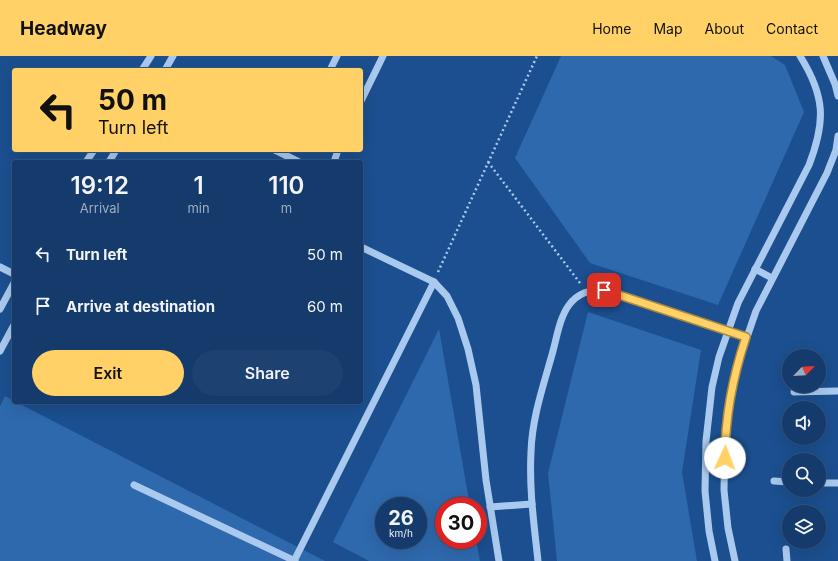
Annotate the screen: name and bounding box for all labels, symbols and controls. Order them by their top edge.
text: Headway [20,17,107,40]
text: Home [592,20,631,37]
text: Map [653,20,683,37]
text: About [705,20,744,37]
text: Contact [766,20,818,37]
text: 50 m [98,83,167,117]
icon: left [32,84,84,136]
text: Turn left [98,117,168,138]
text: 19:12 [71,171,129,200]
text: 1 [193,171,204,200]
text: 110 [268,171,304,200]
text: Arrival [80,200,120,216]
text: min [187,200,210,216]
text: m [281,200,292,216]
icon: left [32,243,54,265]
text: Turn left [66,245,127,264]
text: 50 m [307,245,343,264]
pin [587,273,621,307]
icon: arrive [593,279,615,301]
icon: arrive [32,295,54,317]
text: Arrive at destination [66,297,215,316]
text: 60 m [307,297,343,316]
north arrow [782,349,826,393]
map controls [782,349,826,549]
button: Exit [32,350,184,396]
button: Share [192,350,343,396]
button: sound [782,401,826,445]
position arrow [704,437,746,479]
button: search [782,453,826,497]
speed limit sign: 30 [435,497,487,549]
button: layers [782,505,826,549]
text: 26 [388,506,414,530]
text: km/h [389,527,413,539]

